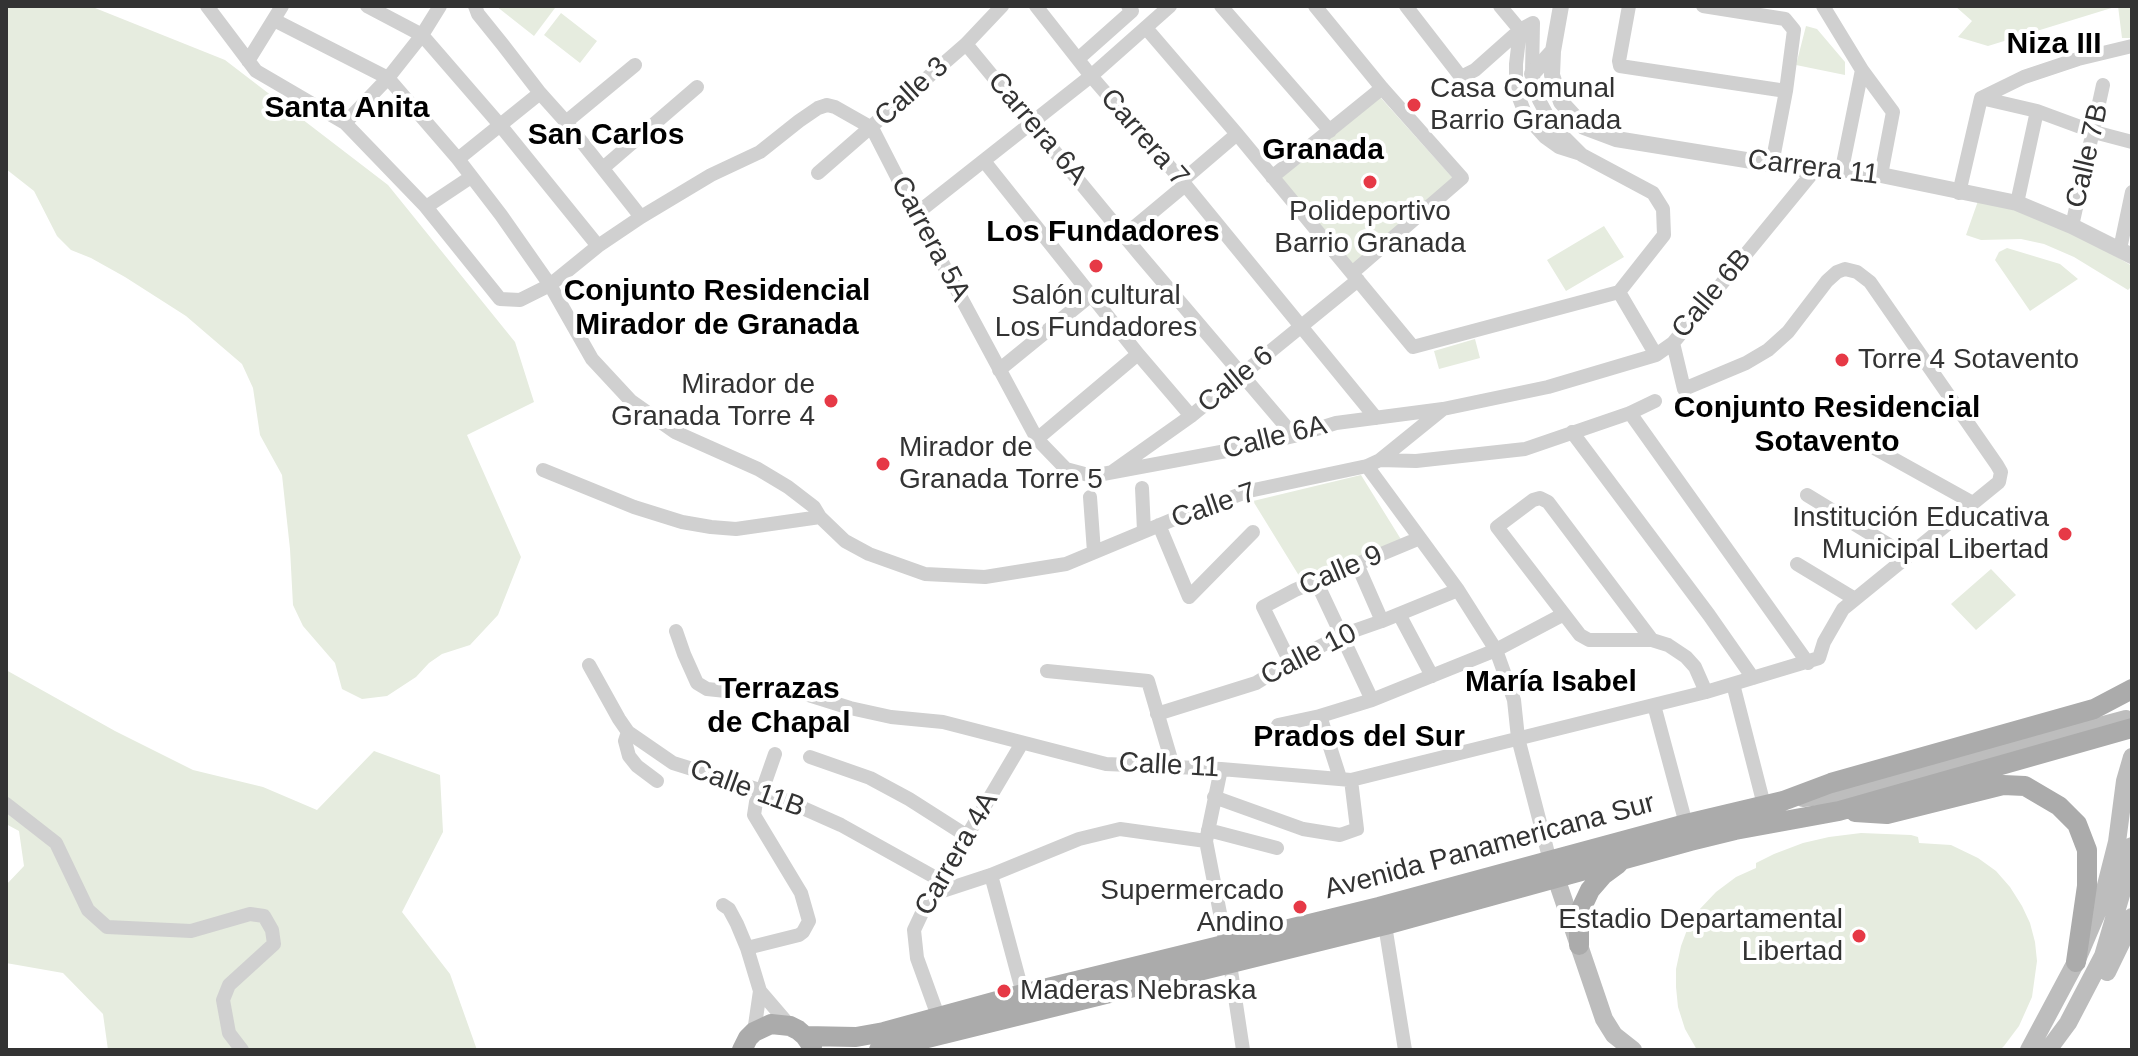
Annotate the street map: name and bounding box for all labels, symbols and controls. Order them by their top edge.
district label: Niza III [2006,27,2102,63]
street label: Calle 3 [868,50,956,134]
street label: Carrera 6A [980,66,1094,192]
place label: Casa Comunal Barrio Granada [1430,72,1621,138]
street label: Carrera 7 [1093,82,1195,194]
district label: Santa Anita [264,91,430,127]
marker: Casa Comunal Barrio Granada [1405,96,1423,114]
street label: Calle 7B [2060,101,2116,211]
district label: San Carlos [528,118,684,154]
district label: Granada [1262,133,1384,169]
street label: Carrera 11 [1746,143,1880,193]
street label: Carrera 5A [883,171,977,307]
marker: Polideportivo Barrio Granada [1361,173,1379,191]
place label: Polideportivo Barrio Granada [1274,195,1466,261]
district label: Los Fundadores [986,215,1220,251]
street label: Calle 6B [1665,243,1759,345]
marker: Salón cultural Los Fundadores [1087,257,1105,275]
district label: Conjunto Residencial Mirador de Granada [564,274,870,344]
place label: Salón cultural Los Fundadores [995,279,1197,345]
street label: Calle 6 [1192,340,1280,420]
place label: Torre 4 Sotavento [1858,343,2079,377]
marker: Torre 4 Sotavento [1833,351,1851,369]
place label: Mirador de Granada Torre 4 [611,368,815,434]
district label: Conjunto Residencial Sotavento [1674,391,1980,462]
marker: Mirador de Granada Torre 4 [822,392,840,410]
street label: Calle 6A [1220,409,1330,467]
place label: Mirador de Granada Torre 5 [899,431,1103,497]
marker: Mirador de Granada Torre 5 [874,455,892,473]
street label: Calle 7 [1167,476,1261,536]
place label: Institución Educativa Municipal Libertad [1792,501,2049,567]
marker: Institución Educativa Municipal Libertad [2056,525,2074,543]
street label: Calle 9 [1294,539,1388,603]
street label: Calle 10 [1256,617,1362,693]
district label: María Isabel [1465,665,1637,701]
district label: Terrazas de Chapal [707,672,851,742]
district label: Prados del Sur [1253,720,1465,756]
street label: Calle 11 [1118,747,1220,785]
street label: Calle 11B [685,753,809,825]
street label: Carrera 4A [908,786,1006,922]
street label: Avenida Panamericana Sur [1321,787,1659,907]
place label: Supermercado Andino [1100,874,1284,940]
marker: Supermercado Andino [1291,898,1309,916]
place label: Estadio Departamental Libertad [1558,903,1843,969]
marker: Estadio Departamental Libertad [1850,927,1868,945]
place label: Maderas Nebraska [1020,974,1257,1008]
marker: Maderas Nebraska [995,982,1013,1000]

